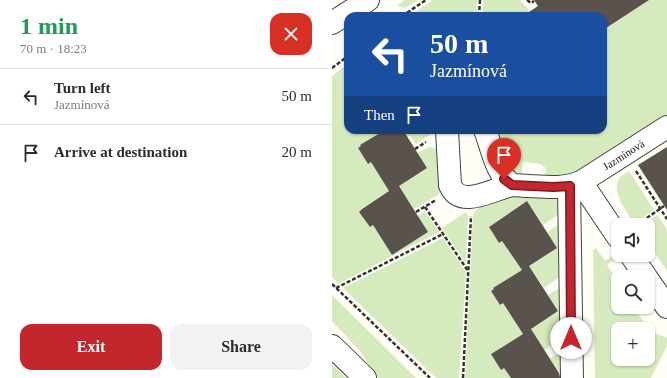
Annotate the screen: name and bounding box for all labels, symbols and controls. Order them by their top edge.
text: 1 min [20,13,78,39]
button: close [270,13,312,55]
icon: left [364,28,416,80]
text: 50 m [430,28,488,59]
text: 70 m · 18:23 [20,41,87,56]
text: Jazmínová [430,61,507,81]
text: Turn left [54,80,111,96]
icon: left [20,86,42,108]
text: 50 m [282,88,312,104]
text: Jazmínová [54,97,110,112]
icon: arrive [403,104,425,126]
text: Then [364,107,395,123]
street label: Jazmínová [600,137,647,173]
pin [487,138,521,179]
icon: arrive [20,142,42,164]
text: Arrive at destination [54,144,187,160]
text: 20 m [282,144,312,160]
icon: arrive [493,144,515,166]
map controls [611,218,655,366]
button: sound [611,218,655,262]
button: search [611,270,655,314]
position arrow [550,317,592,359]
button: + [611,322,655,366]
button: Exit [20,324,162,370]
button: Share [170,324,312,370]

